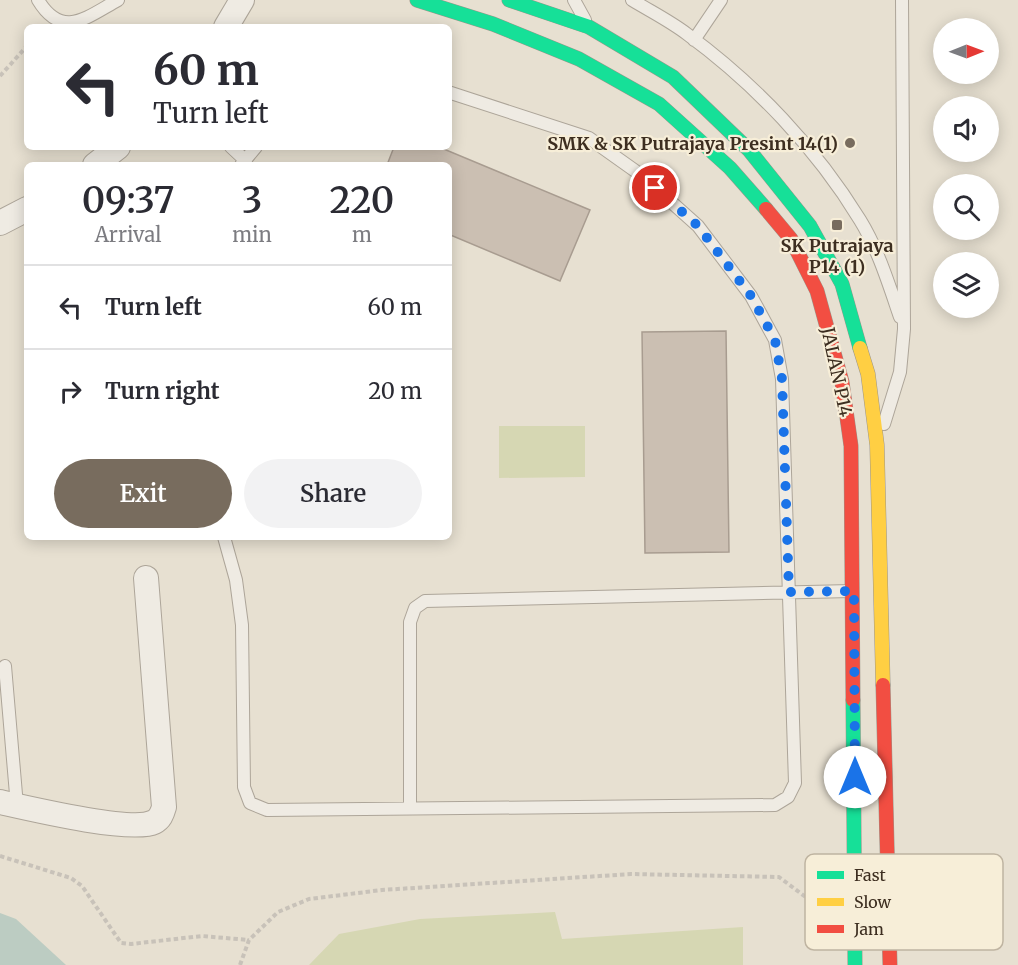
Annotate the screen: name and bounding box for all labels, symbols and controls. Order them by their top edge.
north arrow [933,18,999,84]
map controls [933,18,999,318]
text: 60 m [153,44,259,96]
icon: left [54,48,132,126]
text: Turn left [153,96,268,130]
button: sound [933,96,999,162]
place label: SMK & SK Putrajaya Presint 14(1) [547,132,838,155]
marker: SMK & SK Putrajaya Presint 14(1) [843,136,857,150]
pin [629,162,680,213]
icon: arrive [638,171,671,204]
button: search [933,174,999,240]
text: 09:37 [82,178,174,223]
text: 3 [242,178,262,223]
text: 220 [329,178,394,223]
marker: SK Putrajaya P14 (1) [830,218,844,232]
text: Arrival [95,222,161,247]
text: min [232,222,272,247]
text: m [352,222,372,247]
place label: SK Putrajaya P14 (1) [780,234,894,278]
button: layers [933,252,999,318]
icon: left [54,291,87,324]
text: Turn left [105,293,202,321]
text: 60 m [368,293,422,321]
street label: JALAN P14 [816,324,858,419]
icon: right [54,375,87,408]
text: Turn right [105,377,219,405]
text: 20 m [368,377,422,405]
button: Exit [54,459,232,528]
button: Share [244,459,422,528]
position arrow [823,745,887,809]
legend [805,854,1003,950]
text: Fast [854,865,887,885]
text: Slow [854,892,892,912]
text: Jam [853,919,884,939]

